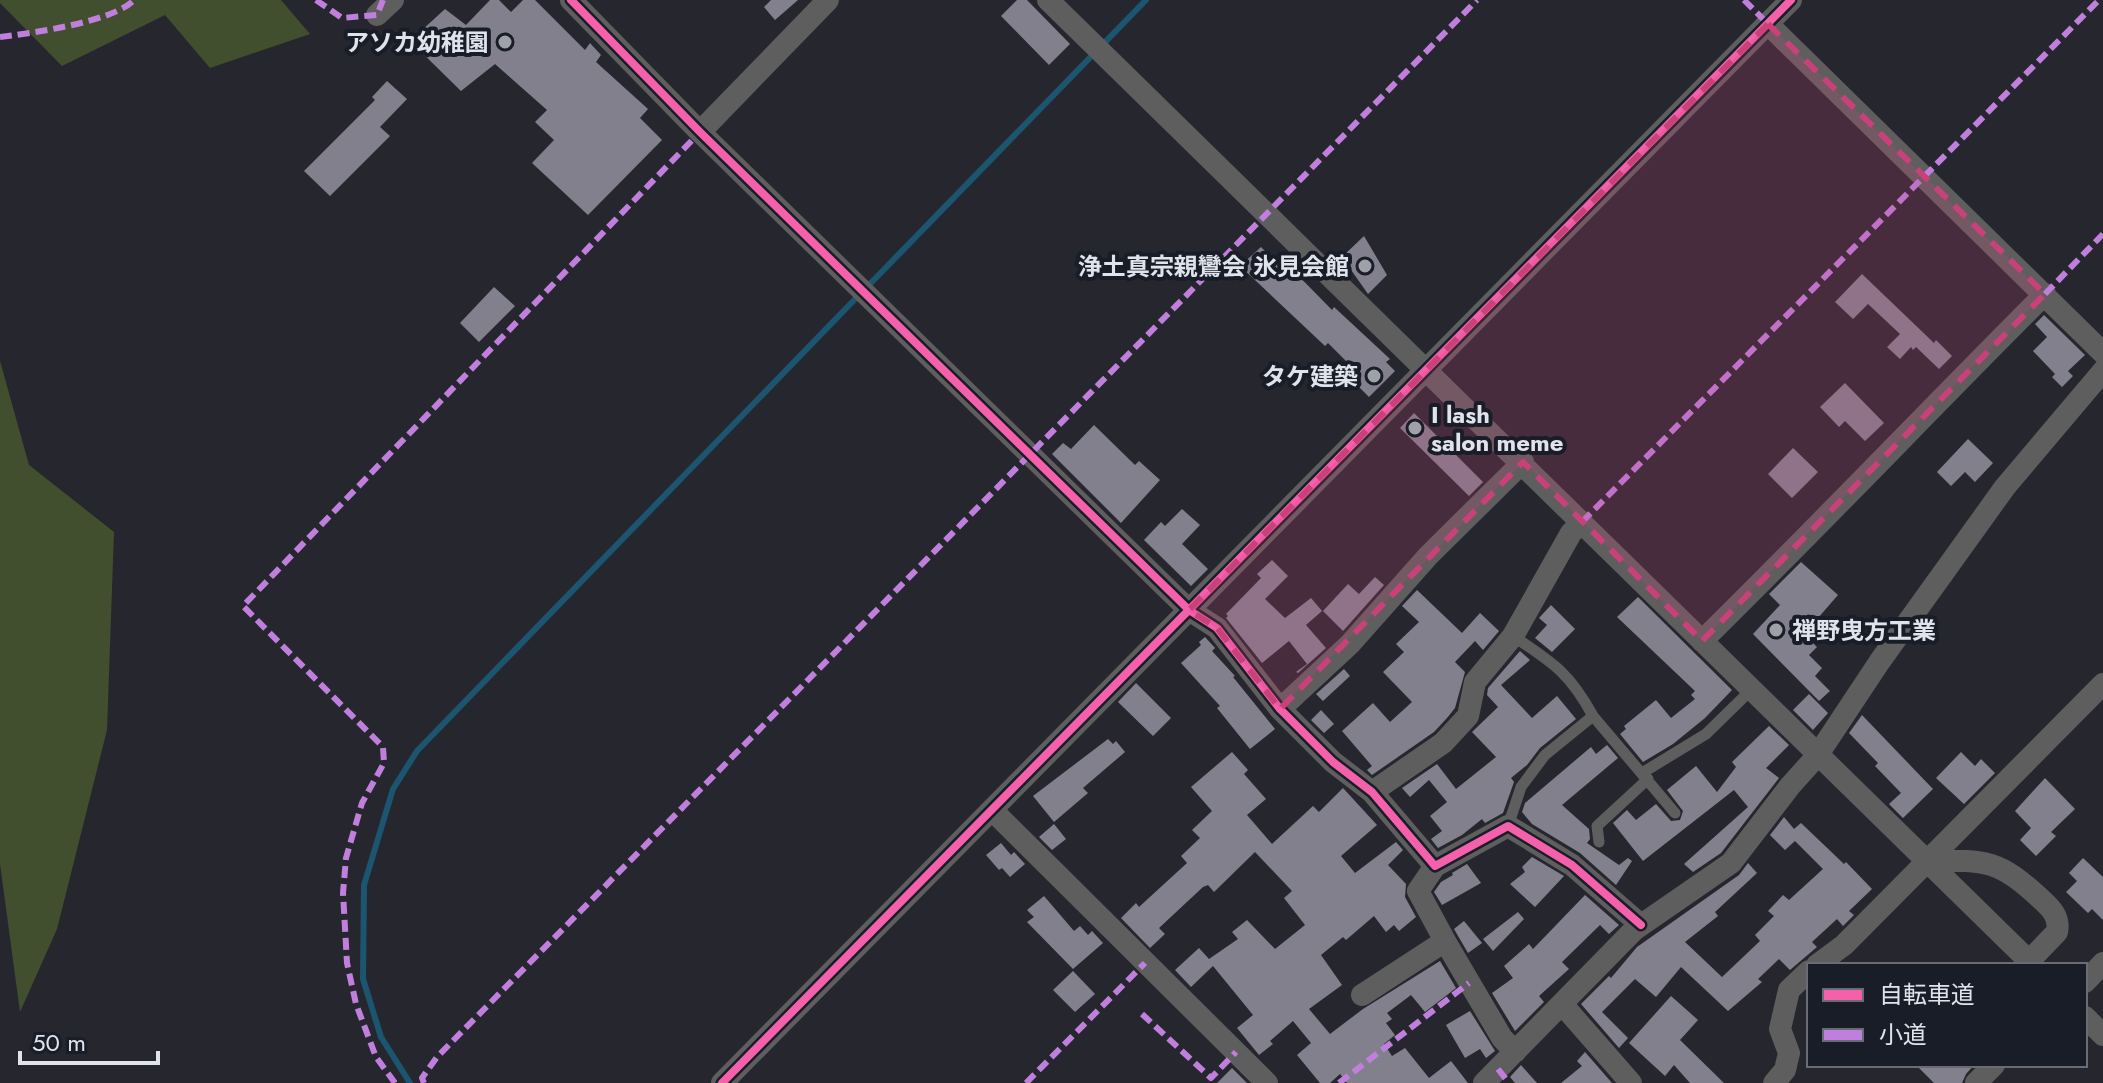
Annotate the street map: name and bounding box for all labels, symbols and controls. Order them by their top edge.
place label: アソカ幼稚園 [345,25,489,60]
marker: アソカ幼稚園 [496,33,514,51]
place label: 浄土真宗親鸞会 氷見会館 [1078,249,1349,284]
marker: 浄土真宗親鸞会 氷見会館 [1356,257,1374,275]
place label: タケ建築 [1262,359,1358,394]
marker: タケ建築 [1365,367,1383,385]
place label: I lash salon meme [1431,397,1563,460]
marker: I lash salon meme [1406,419,1424,437]
place label: 禅野曳方工業 [1792,613,1936,648]
marker: 禅野曳方工業 [1767,621,1785,639]
legend [1807,963,2087,1067]
text: 自転車道 [1879,977,1975,1012]
scale bar [20,1015,158,1065]
text: 小道 [1879,1017,1927,1052]
text: 50 m [32,1025,86,1060]

